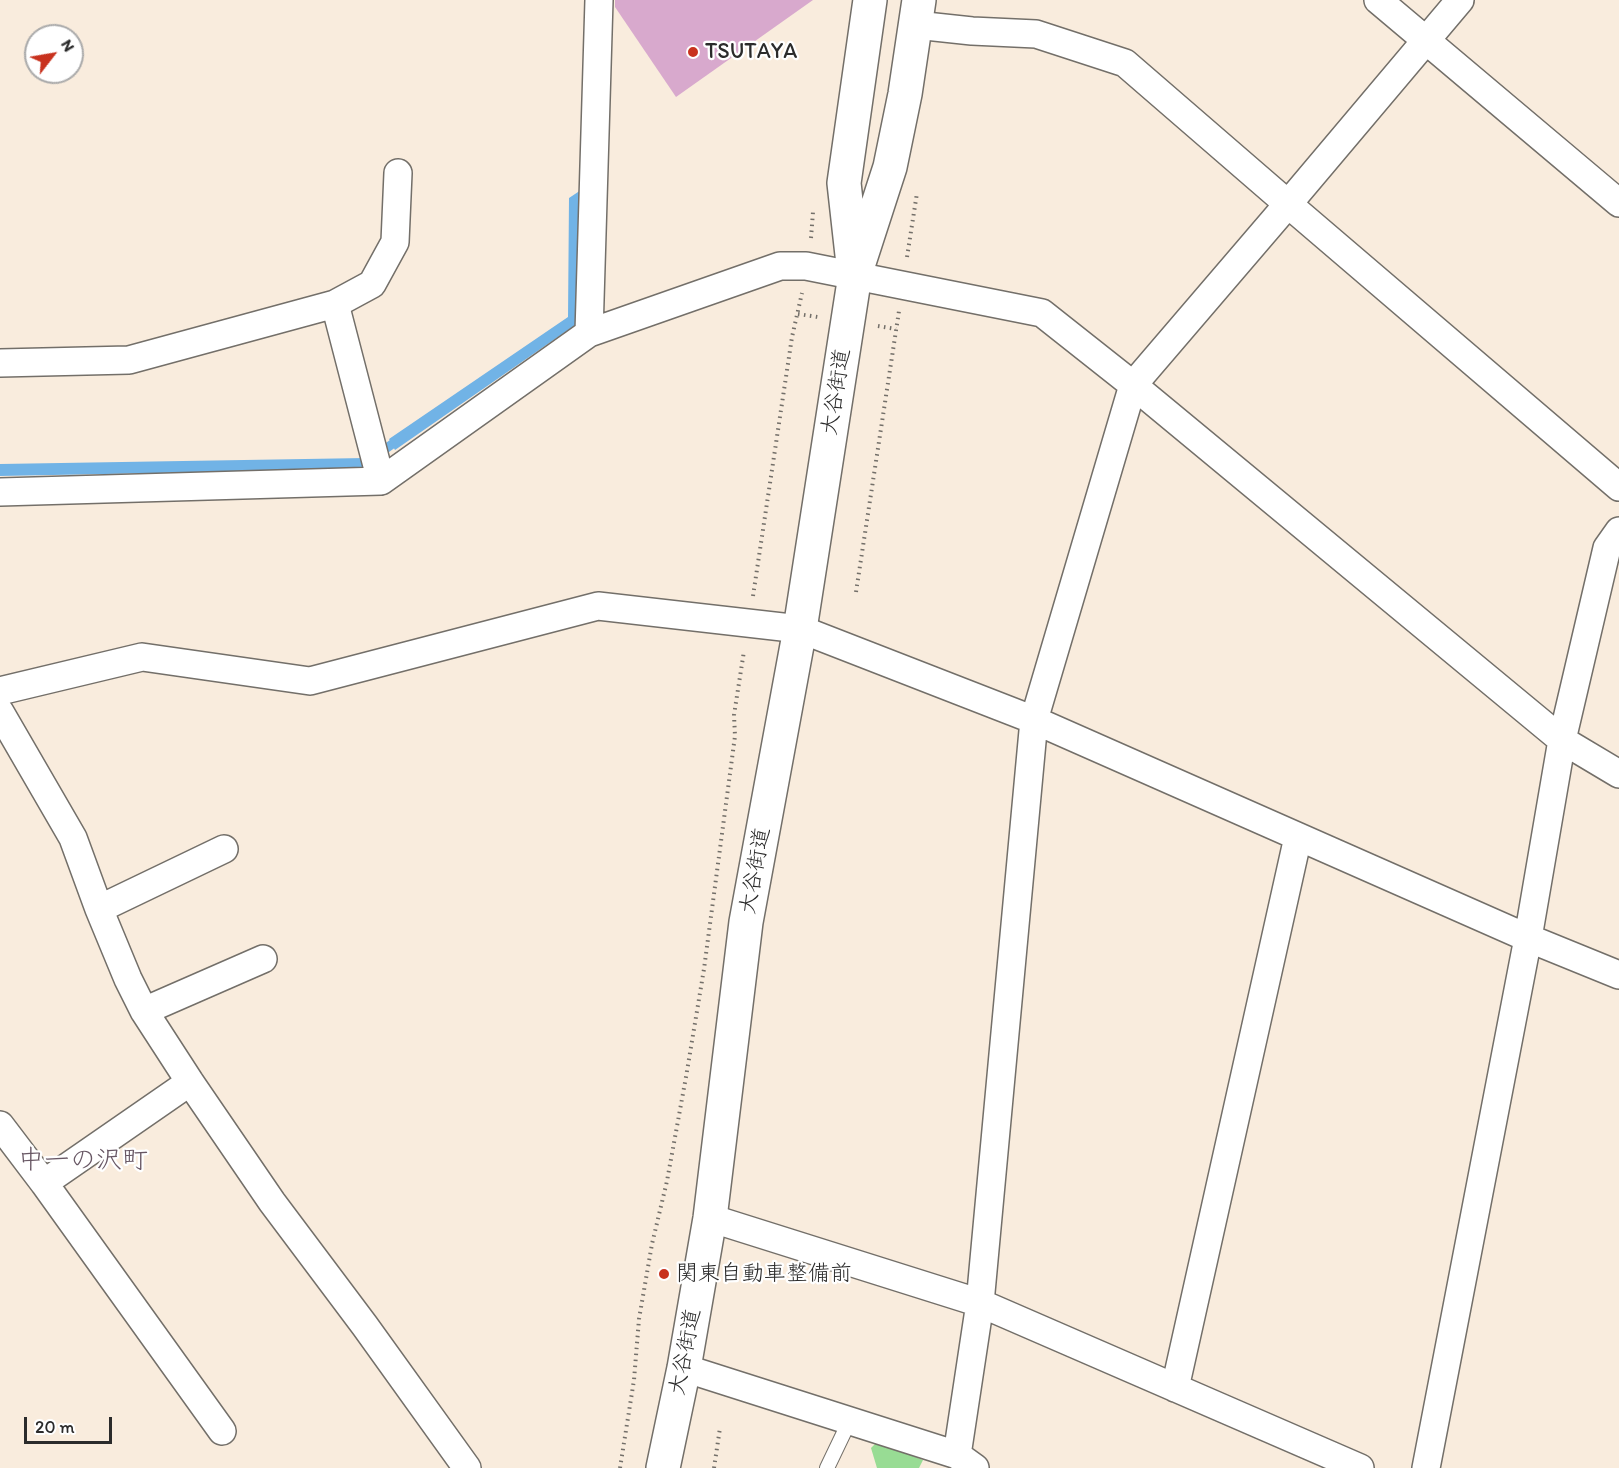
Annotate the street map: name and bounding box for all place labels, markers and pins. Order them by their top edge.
place label: TSUTAYA [705,39,797,65]
marker: TSUTAYA [686,45,700,59]
place label: 関東自動車整備前 [676,1261,852,1287]
marker: 関東自動車整備前 [657,1267,671,1281]

